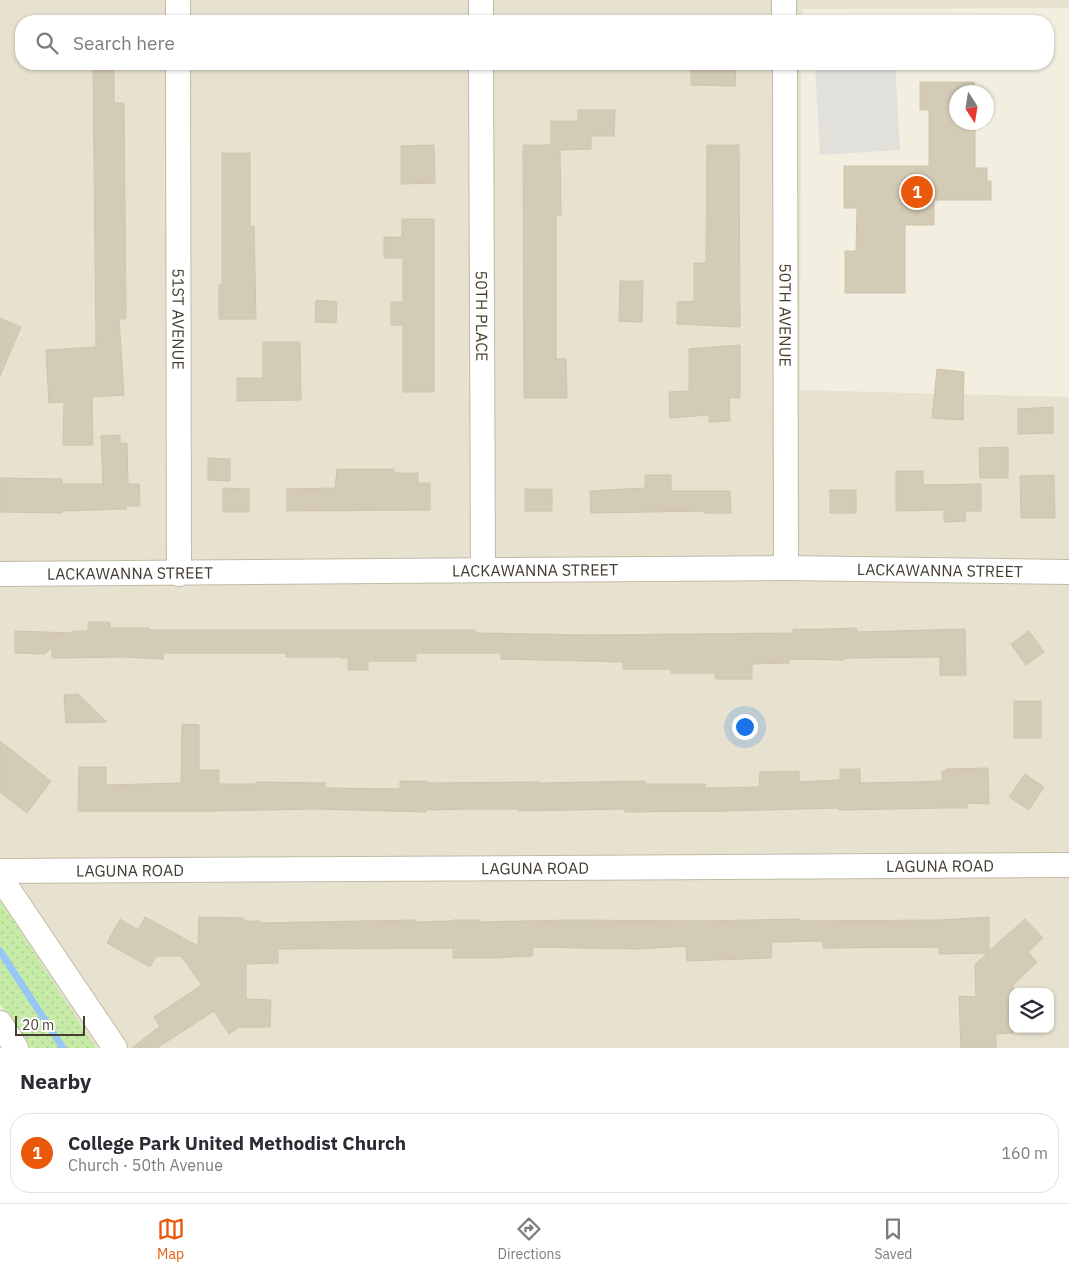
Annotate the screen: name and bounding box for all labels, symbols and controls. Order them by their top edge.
search box [15,15,1054,70]
icon: search [33,29,61,57]
text: Search here [73,31,175,55]
north arrow [949,85,994,130]
pin: 1 [901,173,933,211]
street label: 50TH AVENUE [775,263,796,367]
street label: 51ST AVENUE [168,268,189,370]
street label: 50TH PLACE [472,271,492,361]
street label: LACKAWANNA STREET [452,559,618,581]
street label: LACKAWANNA STREET [857,559,1023,581]
street label: LACKAWANNA STREET [47,562,213,584]
your location [732,714,758,740]
street label: LAGUNA ROAD [886,855,994,876]
street label: LAGUNA ROAD [481,858,589,878]
street label: LAGUNA ROAD [76,860,184,881]
map controls [1009,988,1054,1033]
button: layers [1009,988,1054,1033]
scale bar [15,1013,85,1036]
text: 20 m [22,1016,54,1034]
text: Nearby [20,1067,91,1095]
text: College Park United Methodist Church [68,1131,406,1155]
text: 1 [32,1143,42,1163]
text: 160 m [1001,1143,1048,1163]
text: Church · 50th Avenue [68,1155,223,1175]
tab: Map [157,1215,185,1263]
tab: Directions [498,1215,561,1263]
tab: Saved [874,1215,912,1263]

